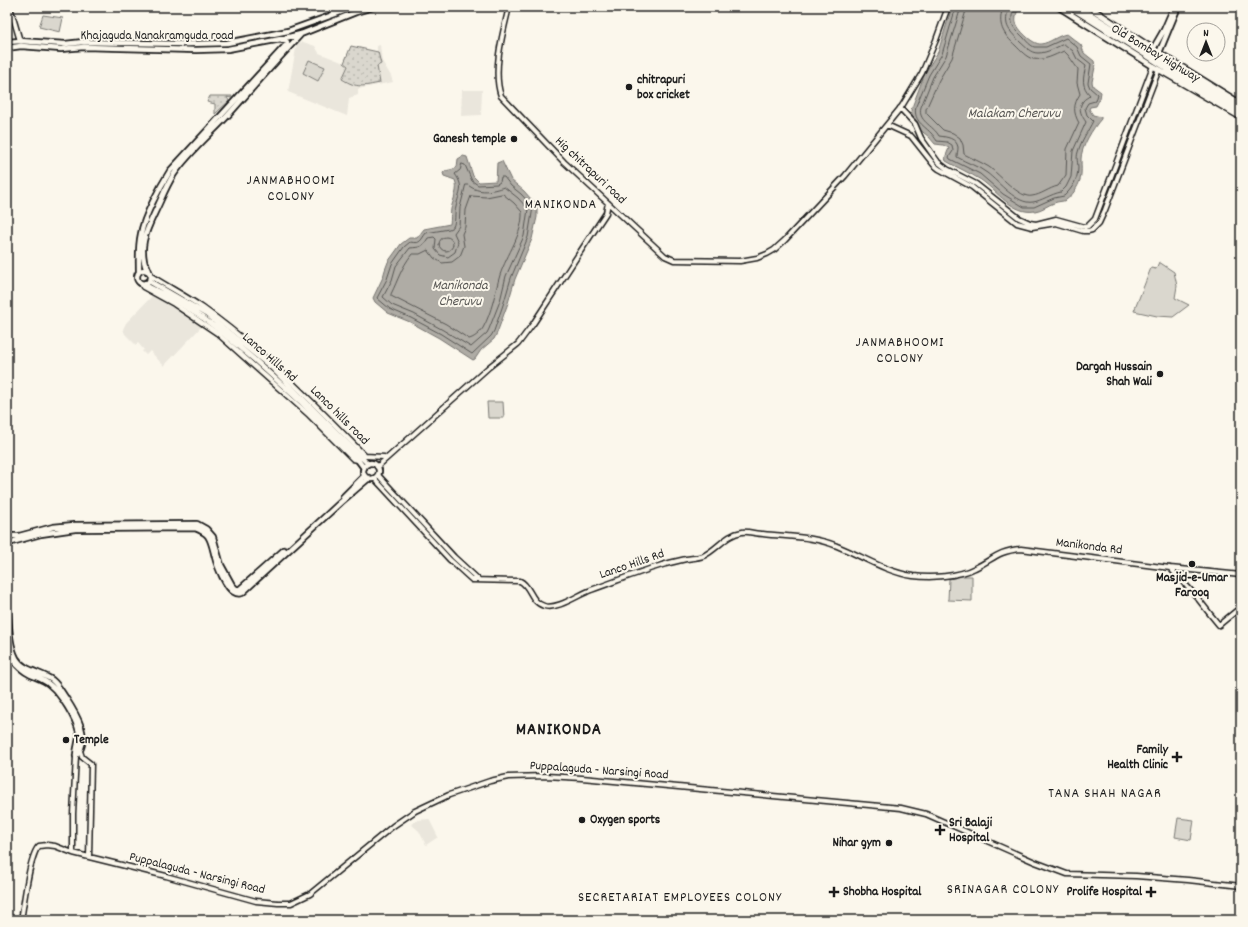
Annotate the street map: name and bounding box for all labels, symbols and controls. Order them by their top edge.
street label: Old Bombay Highway [1107,20,1204,89]
north arrow [1186,22,1226,62]
text: N [1203,26,1209,42]
street label: Khajaguda Nanakramguda road [80,27,234,46]
place label: chitrapuri box cricket [637,71,690,105]
marker: chitrapuri box cricket [624,82,634,92]
water label: Malakam Cheruvu [968,104,1061,124]
place label: Ganesh temple [433,130,506,149]
street label: Hig chitrapuri road [550,133,630,209]
marker: Ganesh temple [509,134,519,144]
district label: JANMABHOOMI COLONY [247,171,335,207]
district label: MANIKONDA [525,195,597,215]
water label: Manikonda Cheruvu [432,276,489,312]
street label: Lanco Hills Rd [237,329,301,387]
district label: JANMABHOOMI COLONY [856,333,944,369]
place label: Dargah Hussain Shah Wali [1076,358,1153,392]
marker: Dargah Hussain Shah Wali [1155,369,1165,379]
street label: Lanco hills road [305,382,373,450]
street label: Manikonda Rd [1055,533,1123,561]
street label: Lanco Hills Rd [597,545,667,585]
marker: Masjid-e-Umar Farooq [1187,559,1197,569]
place label: Masjid-e-Umar Farooq [1156,569,1229,603]
district label: MANIKONDA [516,719,602,743]
place label: Temple [74,731,109,750]
marker: Temple [61,735,71,745]
place label: Family Health Clinic [1107,741,1169,775]
marker: Family Health Clinic [1171,751,1183,763]
street label: Puppalaguda - Narsingi Road [529,757,669,785]
district label: TANA SHAH NAGAR [1048,784,1162,804]
place label: Oxygen sports [590,811,661,830]
place label: Sri Balaji Hospital [949,814,993,848]
marker: Oxygen sports [577,815,587,825]
marker: Sri Balaji Hospital [934,824,946,836]
place label: Nihar gym [832,834,881,853]
marker: Nihar gym [884,838,894,848]
street label: Puppalaguda - Narsingi Road [127,848,267,900]
district label: SRINAGAR COLONY [947,880,1059,900]
place label: Shobha Hospital [843,883,922,902]
place label: Prolife Hospital [1066,883,1143,902]
marker: Shobha Hospital [828,886,840,898]
marker: Prolife Hospital [1145,886,1157,898]
district label: SECRETARIAT EMPLOYEES COLONY [578,888,782,908]

